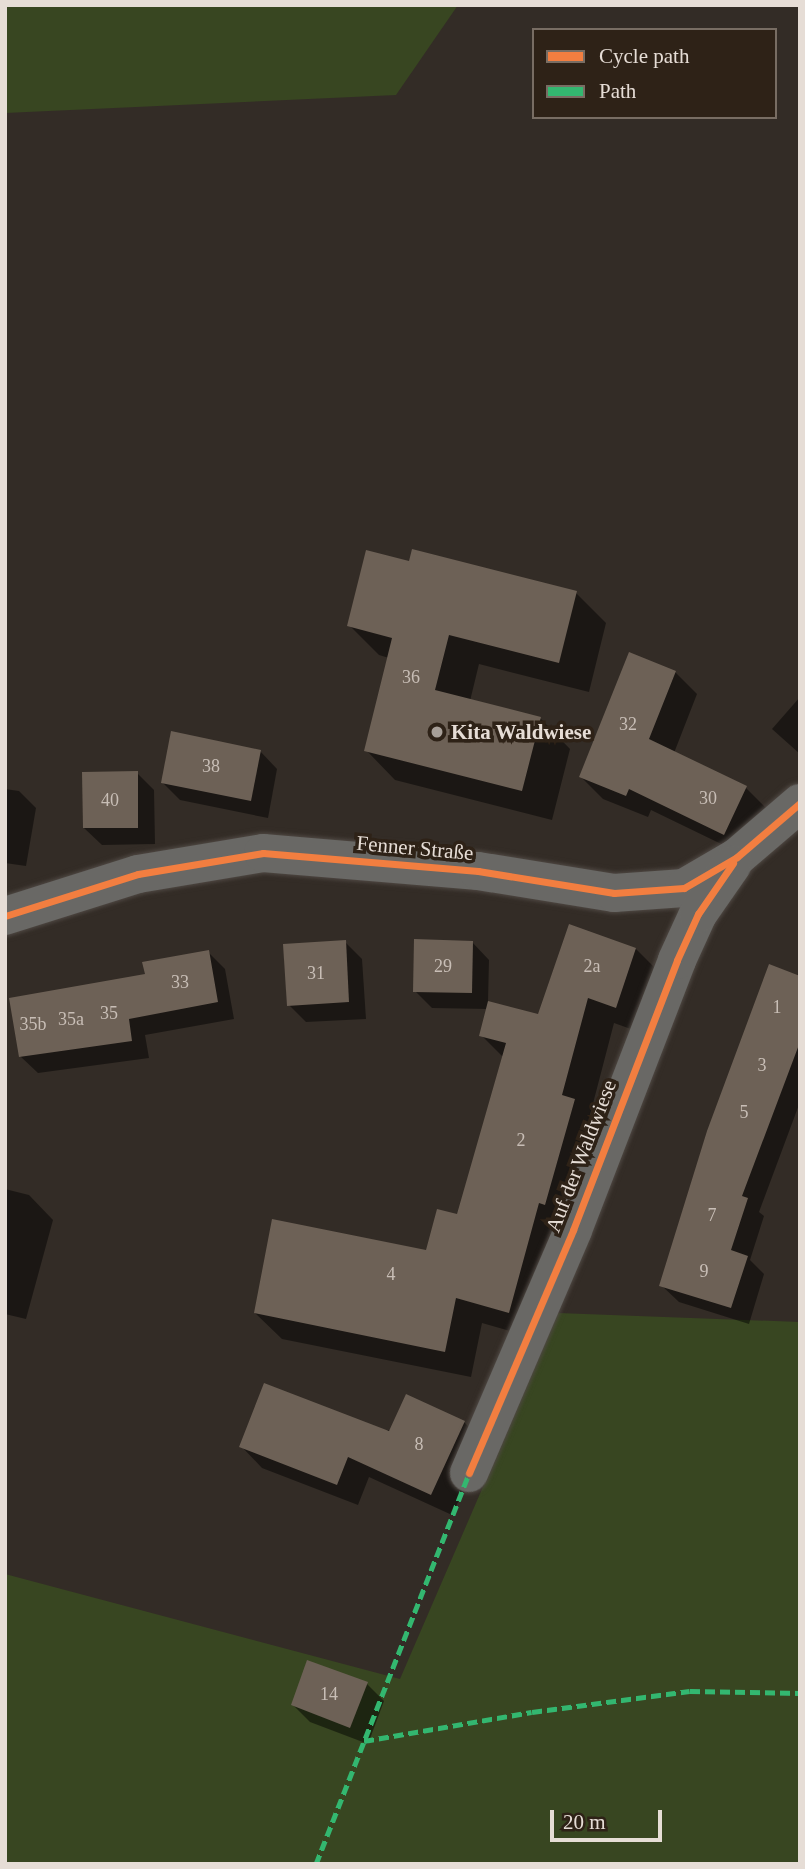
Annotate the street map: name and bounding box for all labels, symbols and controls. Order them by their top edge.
legend [532,28,777,119]
text: Cycle path [599,44,689,68]
text: Path [599,79,636,103]
house number: 36 [402,666,420,688]
house number: 32 [619,713,637,735]
place label: Kita Waldwiese [451,719,592,745]
marker: Kita Waldwiese [429,724,445,740]
house number: 38 [202,755,220,777]
house number: 30 [699,787,717,809]
house number: 40 [101,789,119,811]
street label: Fenner Straße [356,830,474,866]
house number: 29 [434,955,452,977]
house number: 2a [584,955,600,977]
house number: 31 [307,962,325,984]
house number: 33 [171,971,189,993]
house number: 1 [772,996,782,1018]
house number: 35 [100,1002,118,1024]
house number: 35a [58,1008,84,1030]
house number: 35b [20,1013,46,1035]
house number: 3 [758,1054,766,1076]
street label: Auf der Waldwiese [540,1076,622,1236]
house number: 5 [740,1101,748,1123]
house number: 2 [516,1129,526,1151]
house number: 7 [708,1204,716,1226]
house number: 9 [700,1260,708,1282]
house number: 4 [386,1263,396,1285]
house number: 8 [414,1433,424,1455]
house number: 14 [320,1683,338,1705]
scale bar [553,1796,665,1840]
text: 20 m [563,1810,606,1834]

